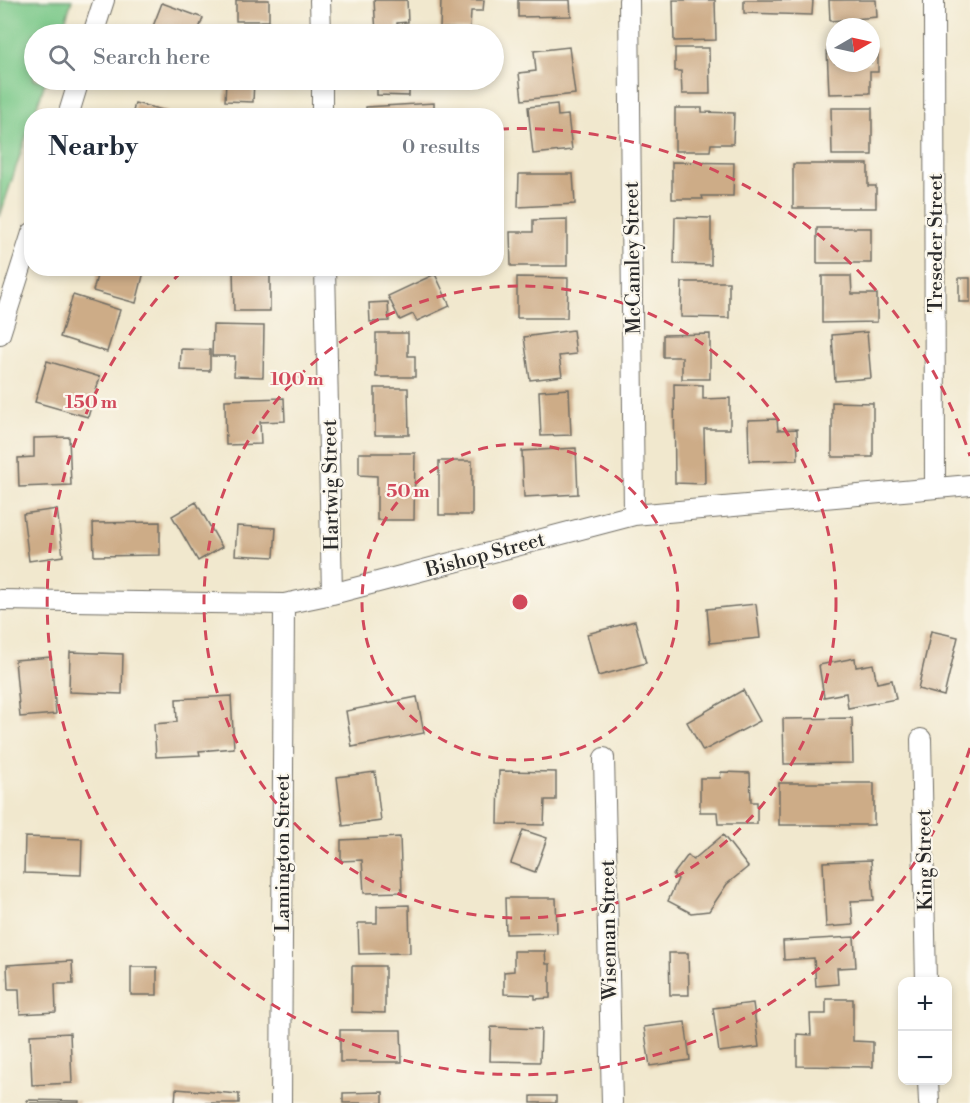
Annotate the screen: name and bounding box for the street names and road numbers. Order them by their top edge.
street label: Treseder Street [924,173,949,313]
street label: McCamley Street [620,181,647,335]
street label: Hartwig Street [318,419,345,551]
street label: Bishop Street [422,528,548,584]
street label: Lamington Street [271,774,296,932]
street label: King Street [912,809,939,911]
street label: Wiseman Street [596,859,623,1002]

